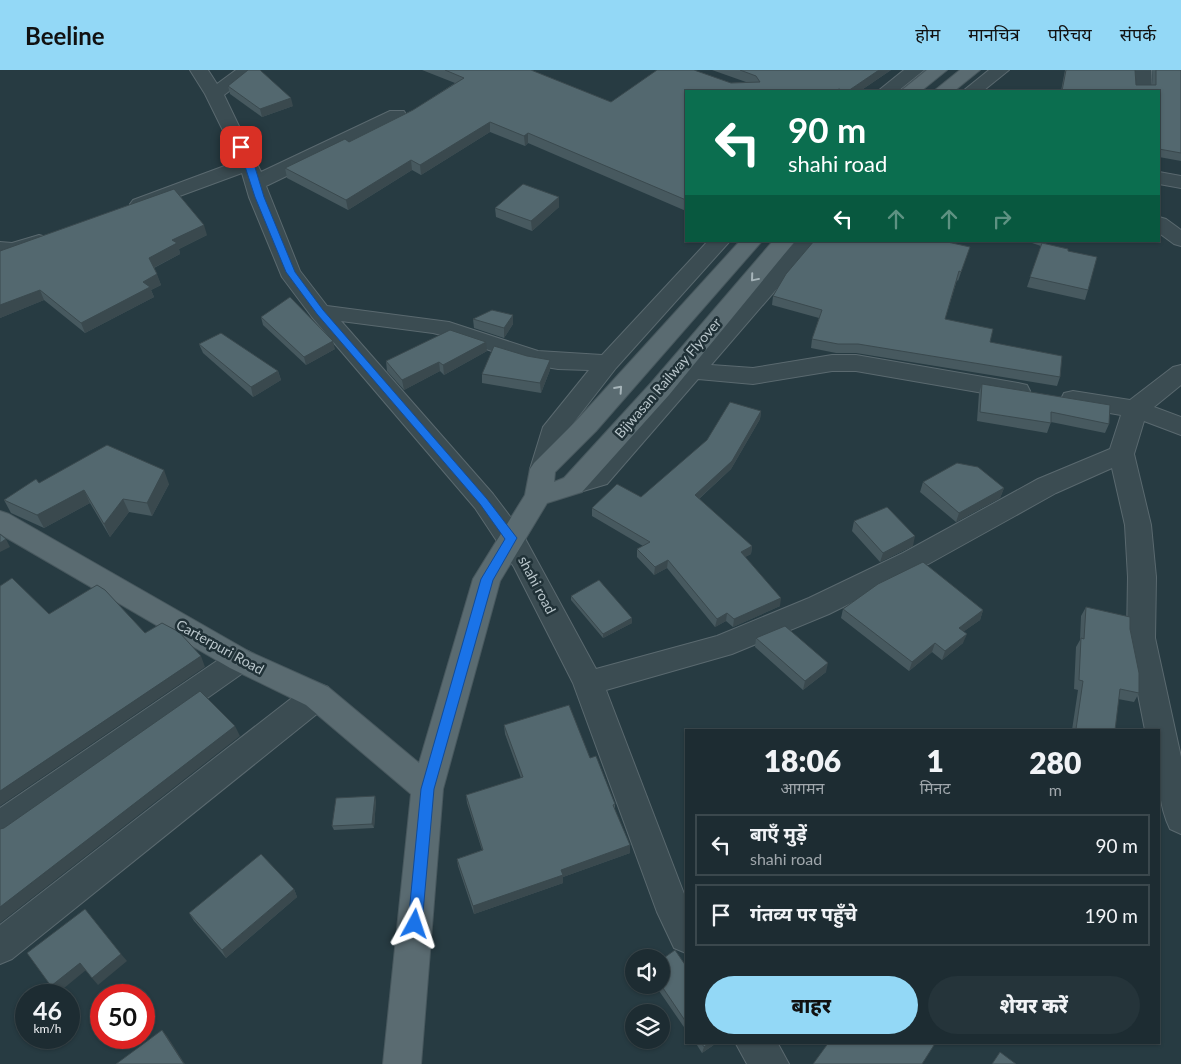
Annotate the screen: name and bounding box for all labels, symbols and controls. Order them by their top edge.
text: Beeline [25,21,105,50]
text: होम [915,23,940,45]
text: मानचित्र [968,23,1020,45]
text: परिचय [1048,23,1092,45]
text: संपर्क [1120,23,1156,45]
text: 90 m [788,108,866,150]
icon: left [705,110,770,175]
pin [220,126,262,168]
icon: arrive [227,133,255,161]
text: shahi road [788,150,887,177]
icon: left [829,205,857,233]
icon: ahead [882,205,910,233]
icon: ahead [935,205,963,233]
icon: right [988,205,1016,233]
one-way arrow [750,273,759,282]
street label: Bijwasan Railway Flyover [611,314,724,441]
one-way arrow [614,385,623,394]
street label: shahi road [515,553,560,617]
street label: Carterpuri Road [173,615,267,678]
text: 18:06 [764,742,841,778]
text: 1 [926,742,944,778]
text: 280 [1029,744,1081,780]
text: आगमन [781,778,824,797]
text: मिनट [920,778,951,797]
text: m [1049,780,1062,799]
text: बाएँ मुड़ें [750,822,807,845]
icon: left [707,831,735,859]
text: 90 m [1095,834,1138,857]
text: shahi road [750,849,822,868]
position arrow [388,897,440,949]
icon: arrive [707,901,735,929]
text: गंतव्य पर पहुँचे [750,902,857,925]
text: 190 m [1084,904,1138,927]
map controls [625,949,670,1049]
button: sound [625,949,670,994]
button: बाहर [705,976,918,1034]
button: शेयर करें [928,976,1140,1034]
speed limit sign: 50 [90,984,155,1049]
text: 46 [33,995,62,1025]
button: layers [625,1004,670,1049]
text: km/h [33,1021,62,1036]

